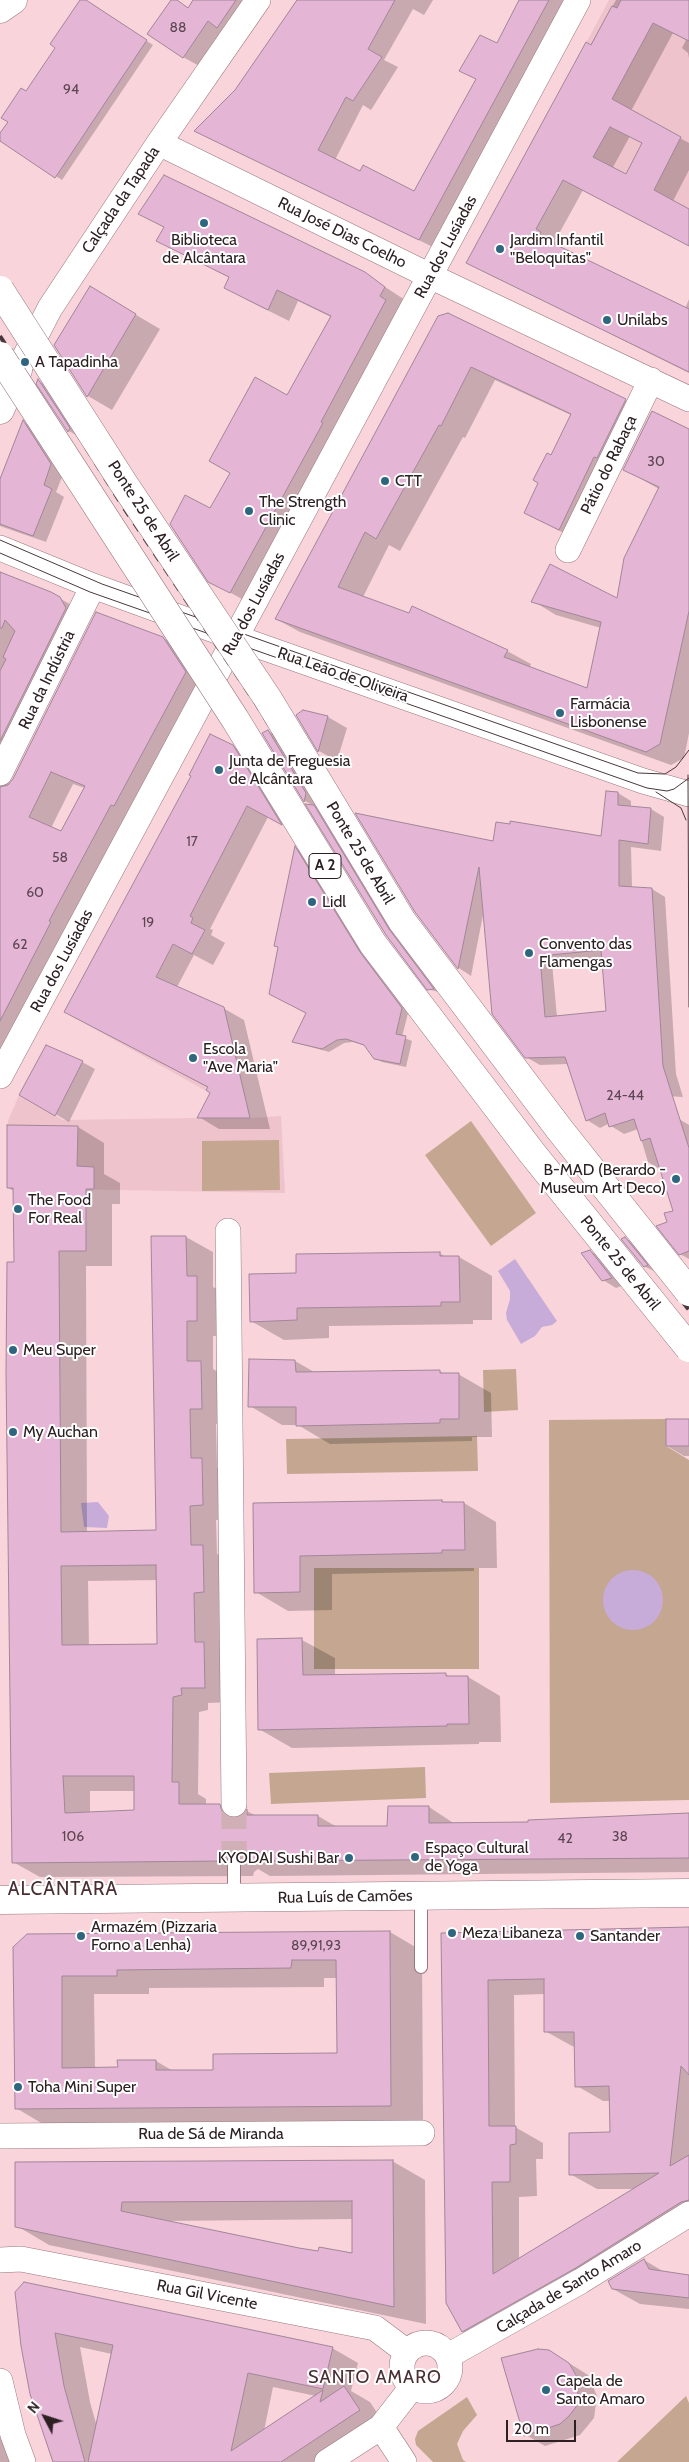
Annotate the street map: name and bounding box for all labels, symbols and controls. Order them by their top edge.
house number: 88 [170,20,186,36]
house number: 94 [63,82,79,98]
street label: Calçada da Tapada [78,143,164,257]
street label: Rua dos Lusíadas [411,192,481,302]
street label: Rua José Dias Coelho [274,193,410,273]
marker: Biblioteca de Alcântara [198,217,210,229]
place label: Biblioteca de Alcântara [162,230,246,268]
place label: Jardim Infantil "Beloquitas" [510,230,603,268]
marker: Jardim Infantil "Beloquitas" [494,243,506,255]
place label: Unilabs [617,310,668,330]
marker: Unilabs [601,314,613,326]
place label: A Tapadinha [35,352,118,372]
marker: A Tapadinha [19,356,31,368]
street label: Pátio do Rabaça [577,412,641,518]
house number: 30 [647,454,665,470]
street label: Ponte 25 de Abril [103,457,183,565]
place label: CTT [395,471,422,491]
marker: CTT [379,475,391,487]
place label: The Strength Clinic [259,492,346,530]
marker: The Strength Clinic [243,505,255,517]
street label: Rua dos Lusíadas [219,549,289,659]
street label: Rua da Indústria [15,627,79,733]
street label: Rua Leão de Oliveira [275,644,411,706]
place label: Farmácia Lisbonense [570,694,647,732]
marker: Farmácia Lisbonense [554,707,566,719]
place label: Junta de Freguesia de Alcântara [229,751,350,789]
marker: Junta de Freguesia de Alcântara [213,764,225,776]
street label: Ponte 25 de Abril [322,798,398,908]
house number: 17 [186,834,198,850]
house number: 58 [52,850,68,866]
road number: A 2 [309,854,341,878]
house number: 60 [26,885,44,901]
place label: Lidl [322,892,346,912]
marker: Lidl [306,896,318,908]
street label: Rua dos Lusíadas [27,906,97,1016]
house number: 19 [142,915,154,931]
place label: Convento das Flamengas [539,934,632,972]
house number: 62 [12,937,28,953]
marker: Convento das Flamengas [523,947,535,959]
place label: Escola "Ave Maria" [203,1039,278,1077]
marker: Escola "Ave Maria" [187,1052,199,1064]
house number: 24-44 [606,1088,644,1104]
place label: B-MAD (Berardo - Museum Art Deco) [540,1160,666,1198]
marker: B-MAD (Berardo - Museum Art Deco) [670,1173,682,1185]
place label: The Food For Real [28,1190,91,1228]
marker: The Food For Real [12,1203,24,1215]
street label: Ponte 25 de Abril [576,1212,664,1314]
place label: Meu Super [23,1340,96,1360]
marker: Meu Super [7,1344,19,1356]
place label: My Auchan [23,1422,98,1442]
marker: My Auchan [7,1426,19,1438]
house number: 106 [62,1829,84,1845]
house number: 38 [612,1829,628,1845]
house number: 42 [557,1831,573,1847]
place label: Espaço Cultural de Yoga [425,1838,528,1876]
place label: KYODAI Sushi Bar [218,1848,339,1868]
marker: Espaço Cultural de Yoga [409,1851,421,1863]
marker: KYODAI Sushi Bar [343,1852,355,1864]
district label: ALCÂNTARA [7,1878,119,1900]
street label: Rua Luís de Camões [277,1886,413,1908]
place label: Armazém (Pizzaria Forno a Lenha) [91,1917,217,1955]
place label: Meza Libaneza [462,1923,562,1943]
place label: Santander [590,1926,660,1946]
marker: Meza Libaneza [446,1927,458,1939]
marker: Armazém (Pizzaria Forno a Lenha) [75,1930,87,1942]
marker: Santander [574,1930,586,1942]
house number: 89,91,93 [291,1938,341,1954]
place label: Toha Mini Super [28,2077,136,2097]
marker: Toha Mini Super [12,2081,24,2093]
street label: Rua de Sá de Miranda [138,2124,284,2144]
street label: Calçada de Santo Amaro [493,2236,645,2338]
street label: Rua Gil Vicente [155,2276,259,2314]
district label: SANTO AMARO [307,2367,443,2389]
place label: Capela de Santo Amaro [556,2371,645,2409]
marker: Capela de Santo Amaro [540,2384,552,2396]
north arrow [20,2392,70,2442]
text: N [23,2398,44,2417]
scale bar [509,2410,579,2442]
text: 20 m [514,2420,549,2438]

